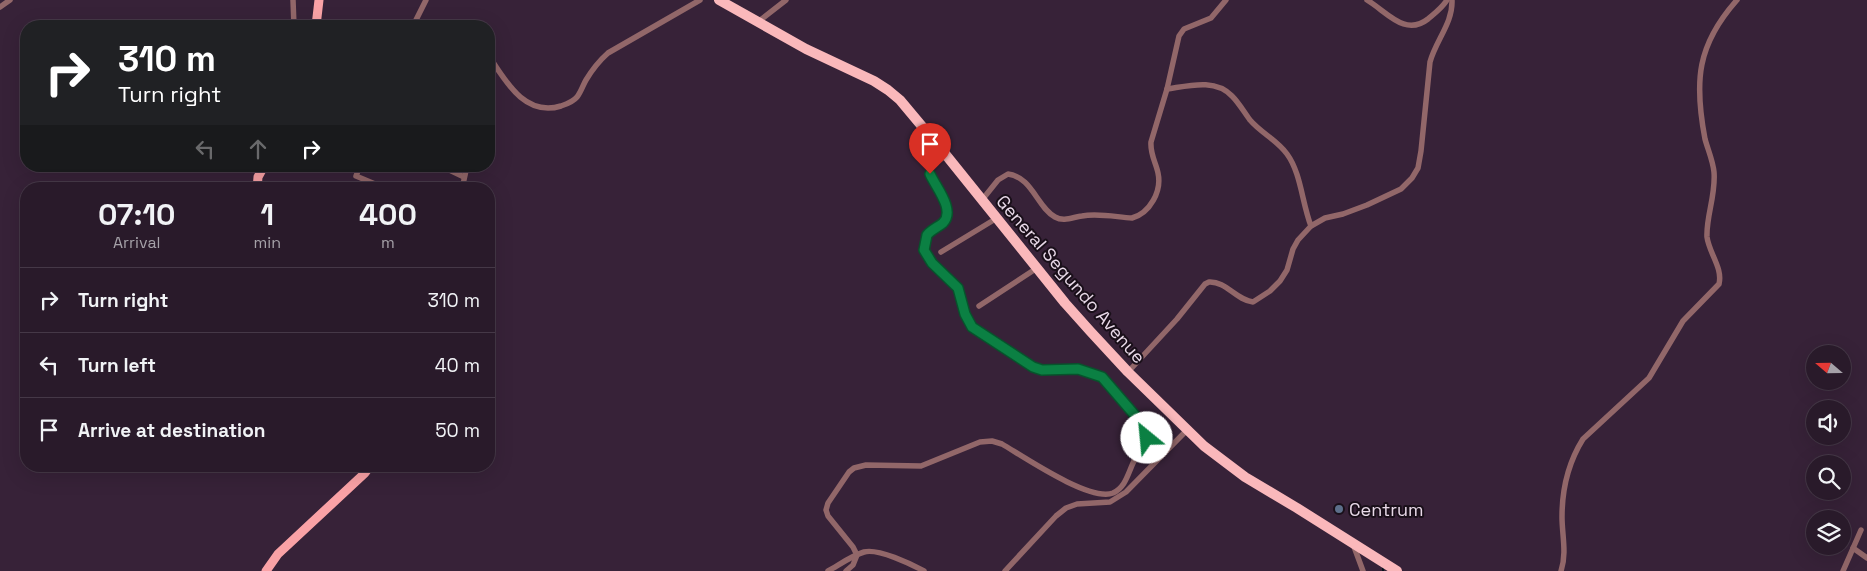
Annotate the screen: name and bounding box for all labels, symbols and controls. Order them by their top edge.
text: 310 m [118,37,216,81]
icon: right [35,40,100,105]
text: Turn right [118,80,221,108]
pin [909,123,951,174]
icon: arrive [916,130,944,158]
icon: left [191,135,219,163]
icon: ahead [244,135,272,163]
icon: right [297,135,325,163]
street label: General Segundo Avenue [991,190,1151,368]
text: 07:10 [98,195,175,234]
text: 1 [260,195,274,234]
text: 400 [359,195,417,234]
text: Arrival [113,232,161,253]
text: min [253,232,281,253]
text: m [381,232,395,253]
icon: right [35,286,63,314]
text: Turn right [78,288,168,313]
text: 310 m [427,288,480,313]
north arrow [1806,345,1851,390]
map controls [1806,345,1851,555]
icon: left [35,351,63,379]
text: Turn left [78,353,156,378]
text: 40 m [435,353,480,378]
button: sound [1806,400,1851,445]
position arrow [1120,411,1172,463]
icon: arrive [35,416,63,444]
text: Arrive at destination [78,418,266,443]
text: 50 m [435,418,480,443]
button: search [1806,455,1851,500]
place label: Centrum [1349,498,1424,521]
marker: Centrum [1333,503,1345,515]
button: layers [1806,510,1851,555]

